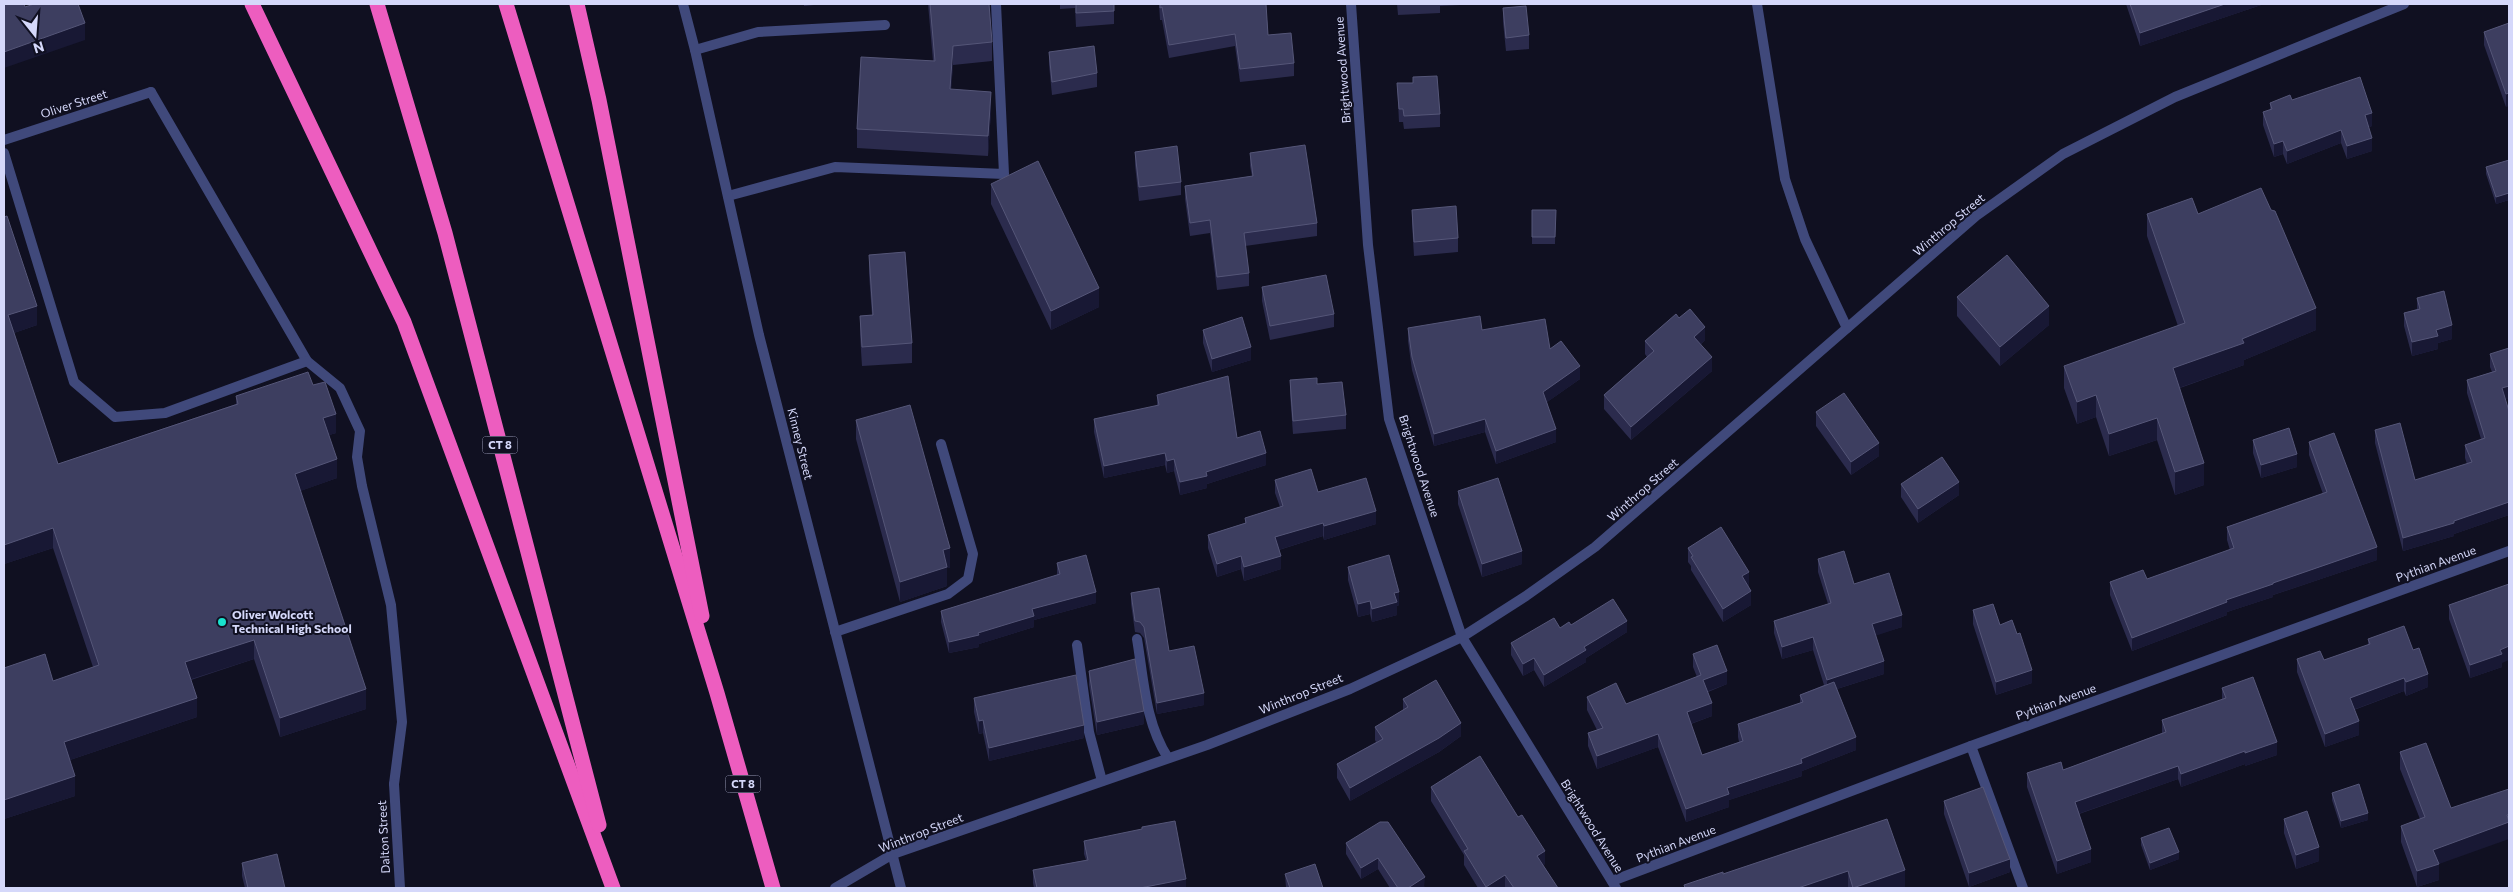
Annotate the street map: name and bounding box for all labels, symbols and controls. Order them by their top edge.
north arrow [10,10,60,60]
street label: Brightwood Avenue [1331,16,1353,124]
text: N [31,38,46,58]
street label: Oliver Street [39,86,109,120]
street label: Winthrop Street [1910,190,1987,258]
street label: Kinney Street [785,406,817,481]
street label: Brightwood Avenue [1397,413,1443,519]
road number: CT 8 [482,436,518,454]
street label: Winthrop Street [1604,455,1681,524]
street label: Pythian Avenue [2394,542,2478,584]
place label: Oliver Wolcott Technical High School [232,607,352,635]
marker: Oliver Wolcott Technical High School [216,616,228,628]
street label: Winthrop Street [1257,670,1345,716]
street label: Pythian Avenue [2014,680,2098,722]
road number: CT 8 [726,776,760,792]
street label: Brightwood Avenue [1559,776,1627,875]
street label: Dalton Street [374,800,392,874]
street label: Winthrop Street [877,810,965,855]
street label: Pythian Avenue [1634,821,1717,865]

